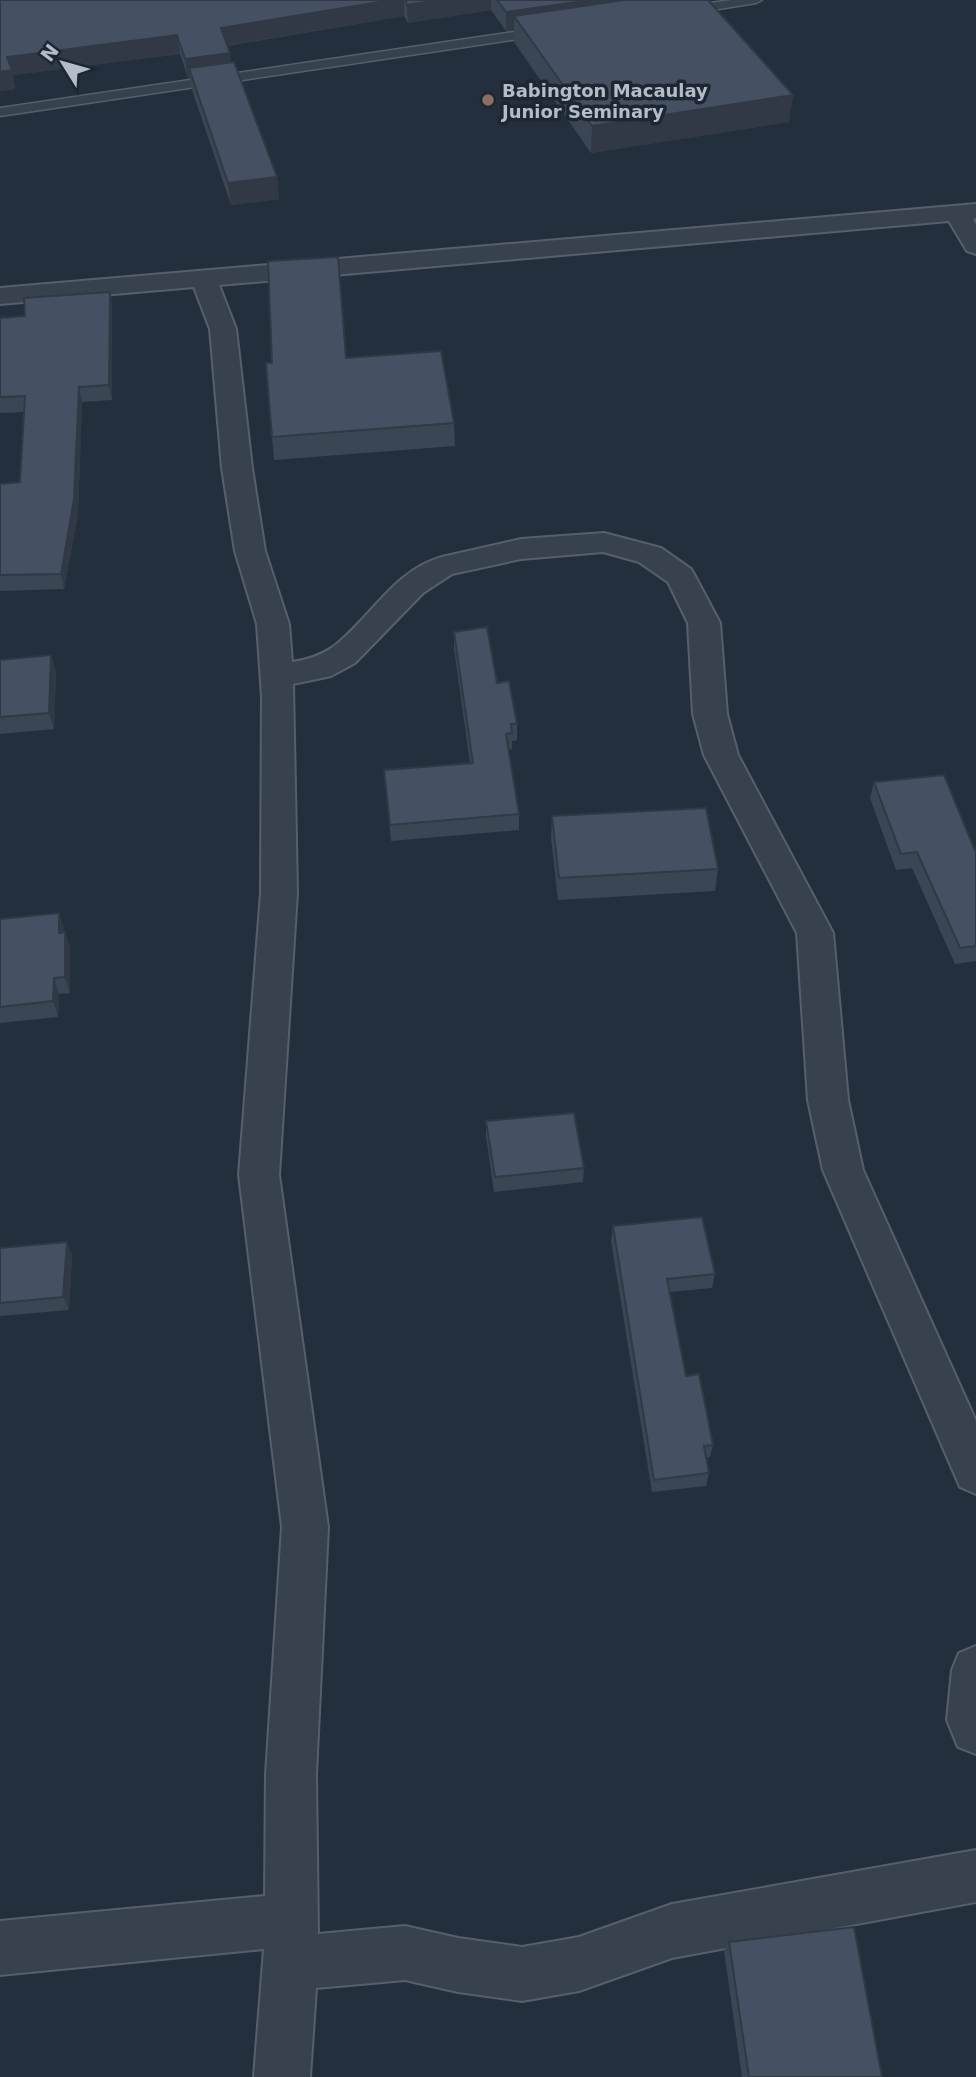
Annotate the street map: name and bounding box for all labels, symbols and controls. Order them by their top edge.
north arrow [28,28,98,98]
text: N [36,40,63,66]
place label: Babington Macaulay Junior Seminary [500,80,708,122]
marker: Babington Macaulay Junior Seminary [480,92,496,108]

